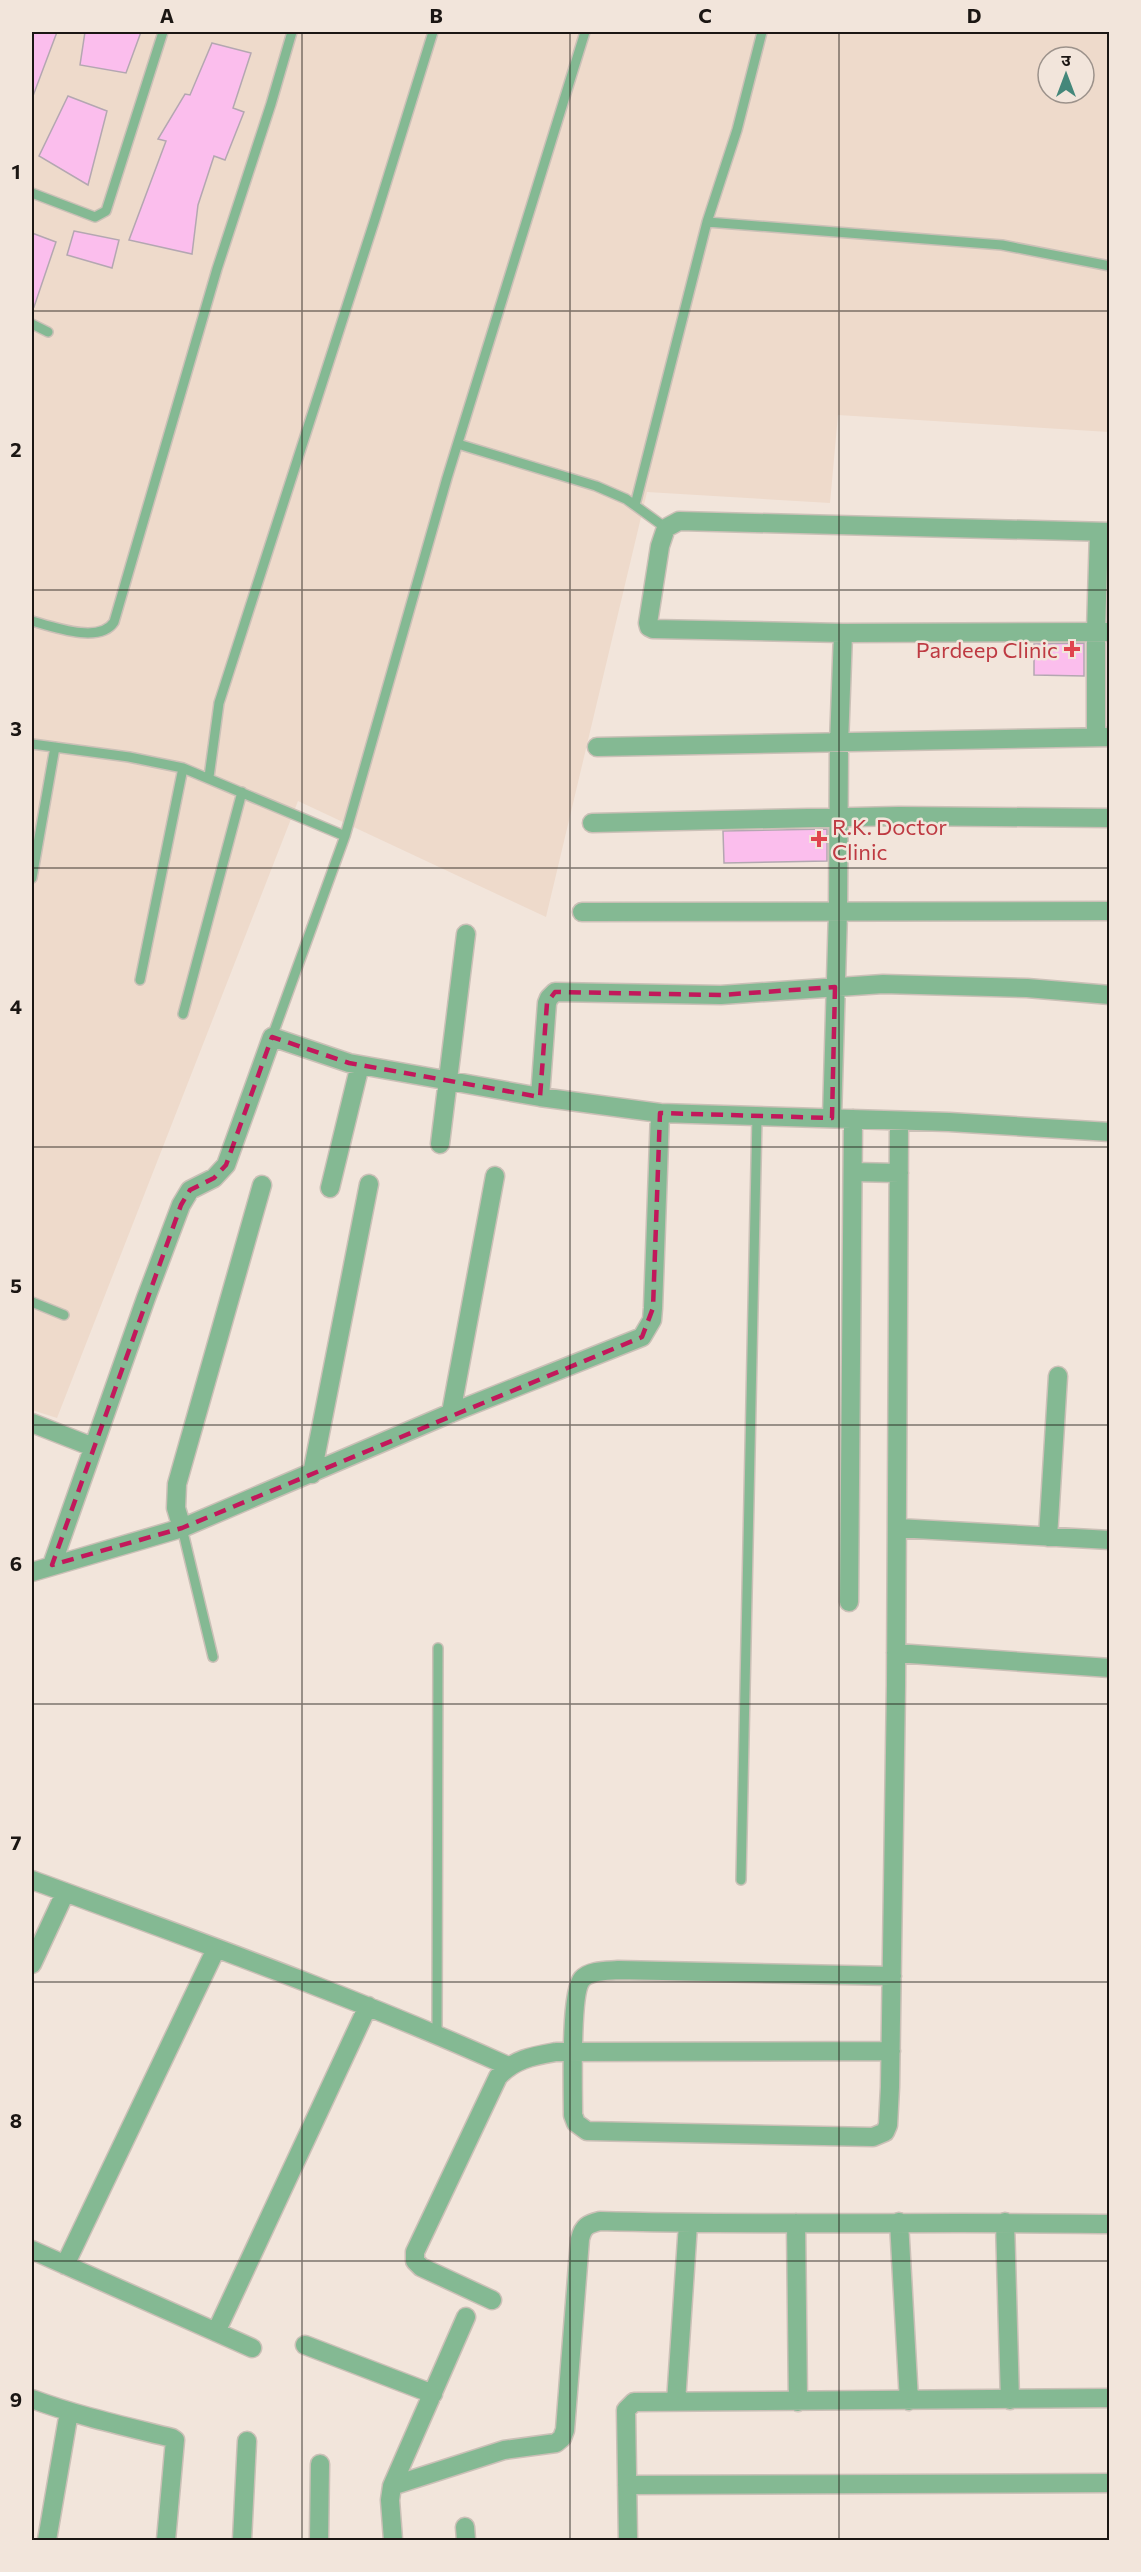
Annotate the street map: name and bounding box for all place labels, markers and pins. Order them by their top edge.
place label: Pardeep Clinic [916,636,1058,663]
marker: Pardeep Clinic [1063,640,1081,658]
place label: R.K. Doctor Clinic [832,813,947,865]
marker: R.K. Doctor Clinic [810,830,828,848]

